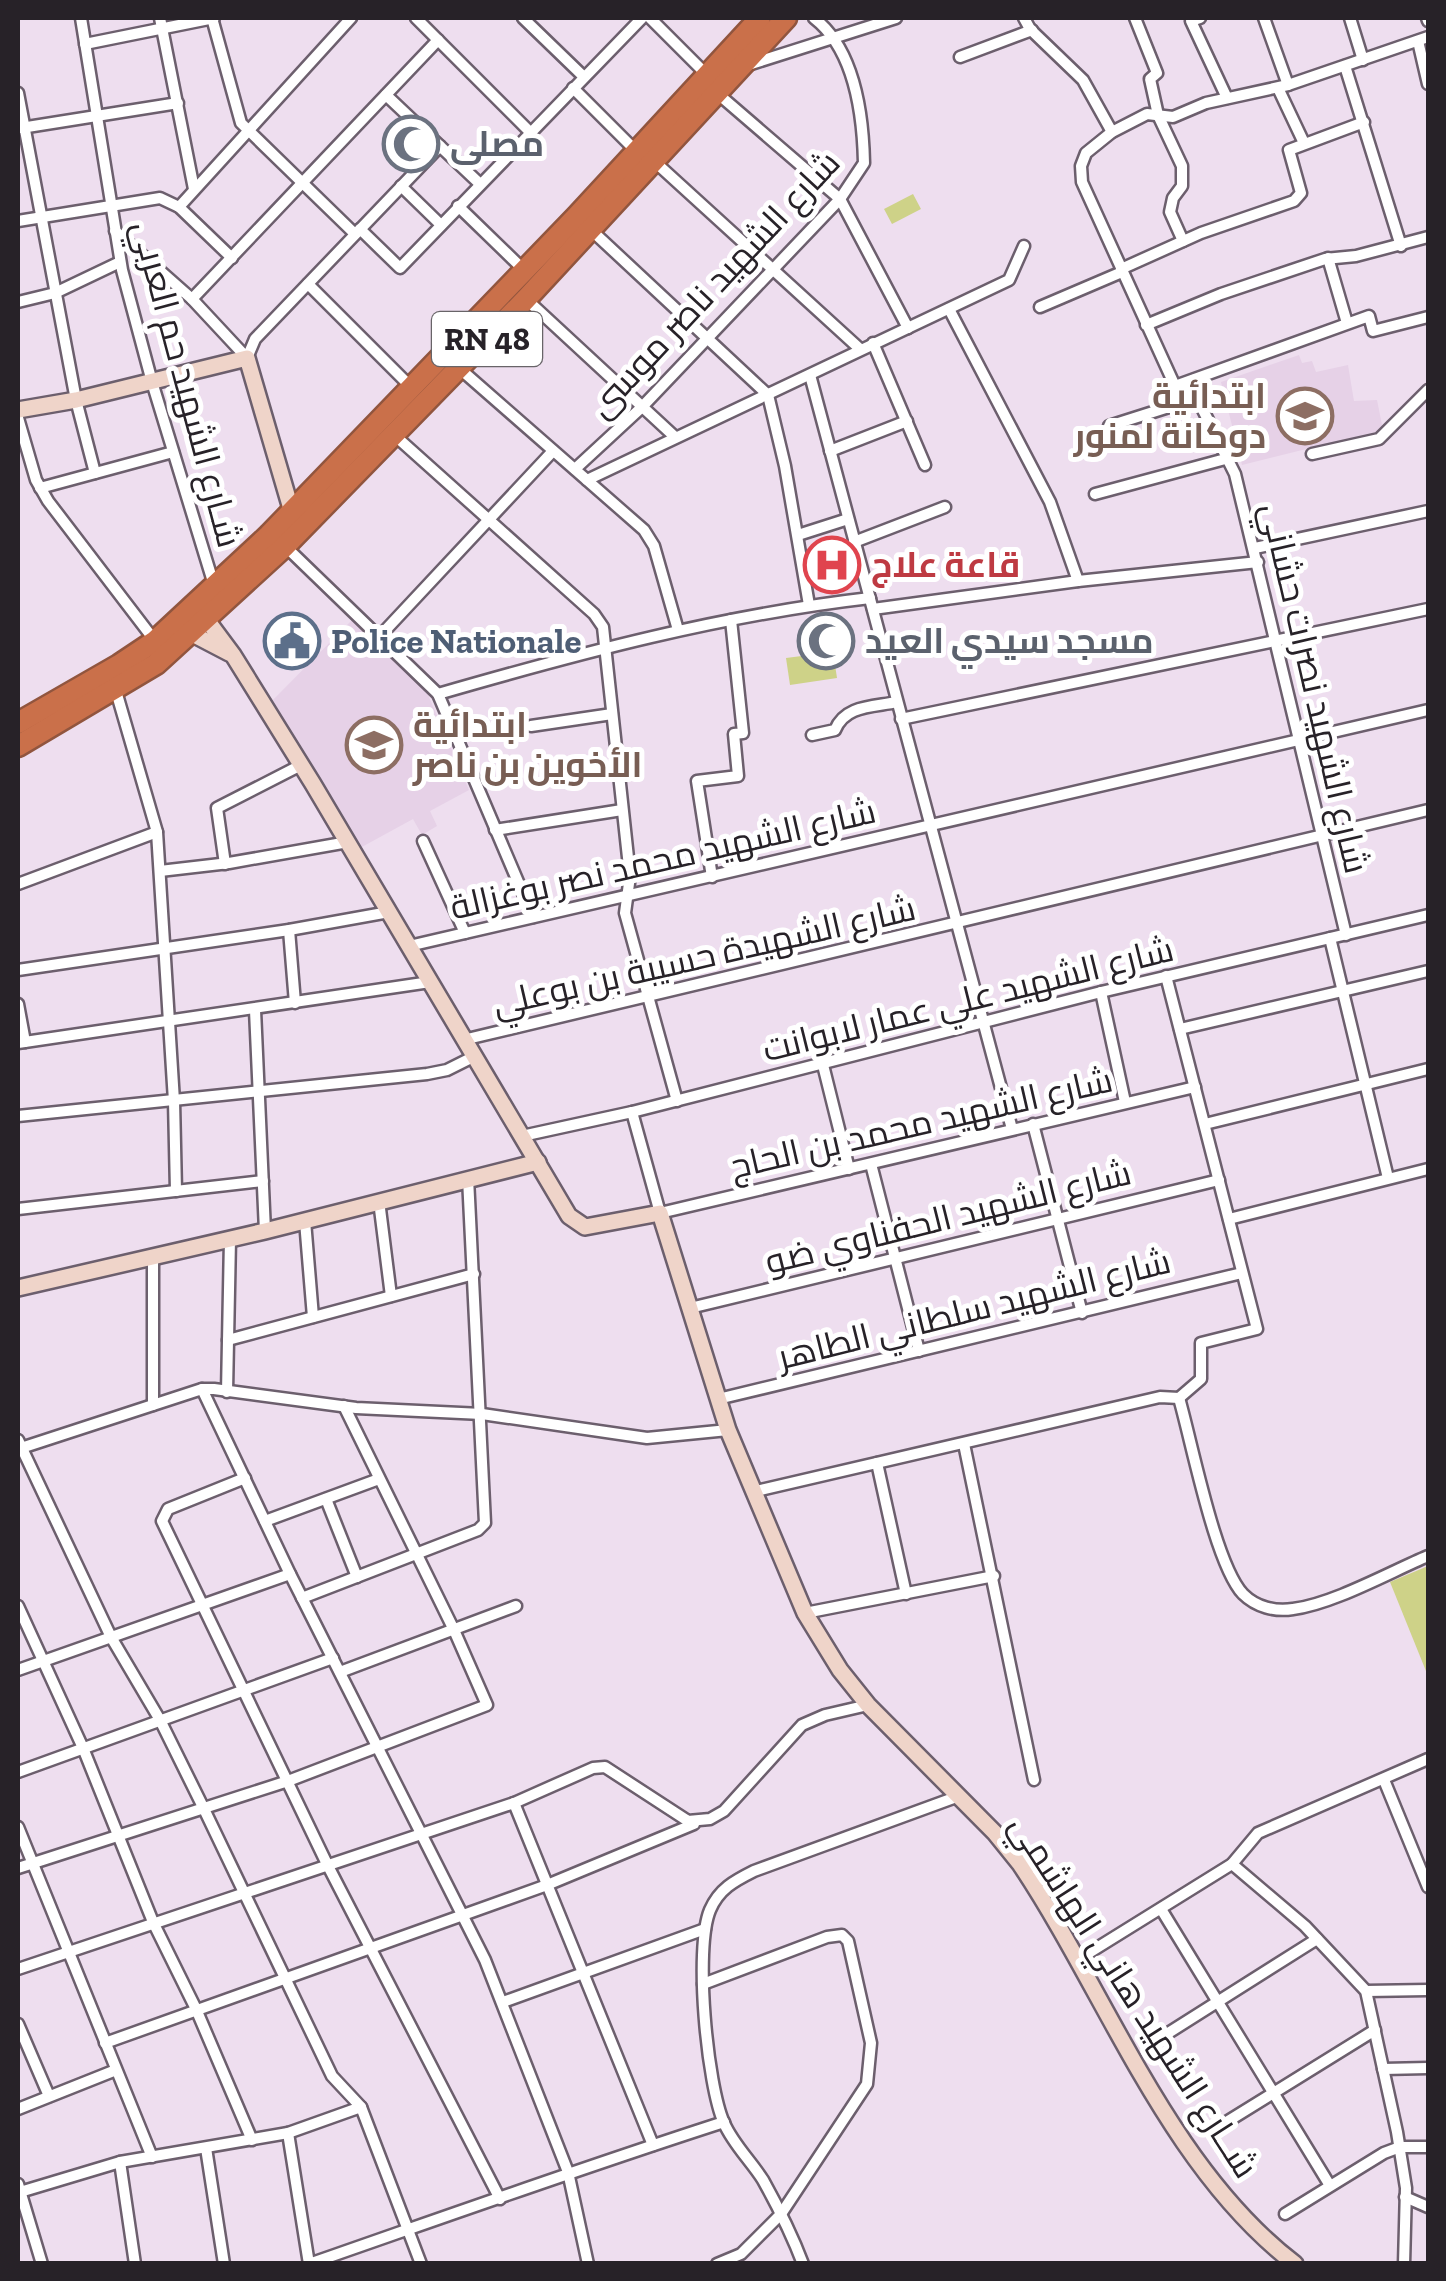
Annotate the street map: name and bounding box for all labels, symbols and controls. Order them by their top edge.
mosque icon: مصلى [381,114,441,174]
place label: مصلى [450,123,544,165]
street label: شارع الشهيد ناصر موسى [579,142,850,428]
street label: شـارع الشهيد حم العربي [117,216,251,553]
road number: RN 48 [432,312,542,366]
place label: ابتدائية دوكانة لمنور [1073,375,1266,457]
school or university icon: ابتدائية دوكانة لمنور [1275,386,1335,446]
street label: شارع الشهيد نصرات حشاني [1246,499,1378,879]
hospital icon: قاعة علاج [802,535,862,595]
place label: قاعة علاج [871,544,1020,589]
public building icon: Police Nationale [262,611,322,671]
mosque icon: مسجد سيدي العيد [796,611,856,671]
place label: Police Nationale [331,620,582,662]
place label: مسجد سيدي العيد [865,620,1154,669]
place label: ابتدائية الأخوين بن ناصر [412,704,643,786]
school or university icon: ابتدائية الأخوين بن ناصر [344,715,404,775]
street label: شارع الشهيد محمد نصر بوغزالة [446,790,880,930]
street label: شارع الشهيدة حسيبة بن بوعلي [489,887,921,1031]
street label: شارع الشهيد علي عمار لابوانت [758,928,1179,1076]
street label: شارع الشهيد محمد بن الحاج [726,1059,1117,1189]
street label: شارع الشهيد الحفناوي ضو [761,1151,1137,1289]
street label: شارع الشهيد سلطاني الطاهر [771,1240,1176,1384]
street label: شــارع الشهيد هاني الهاشمي [996,1806,1267,2189]

